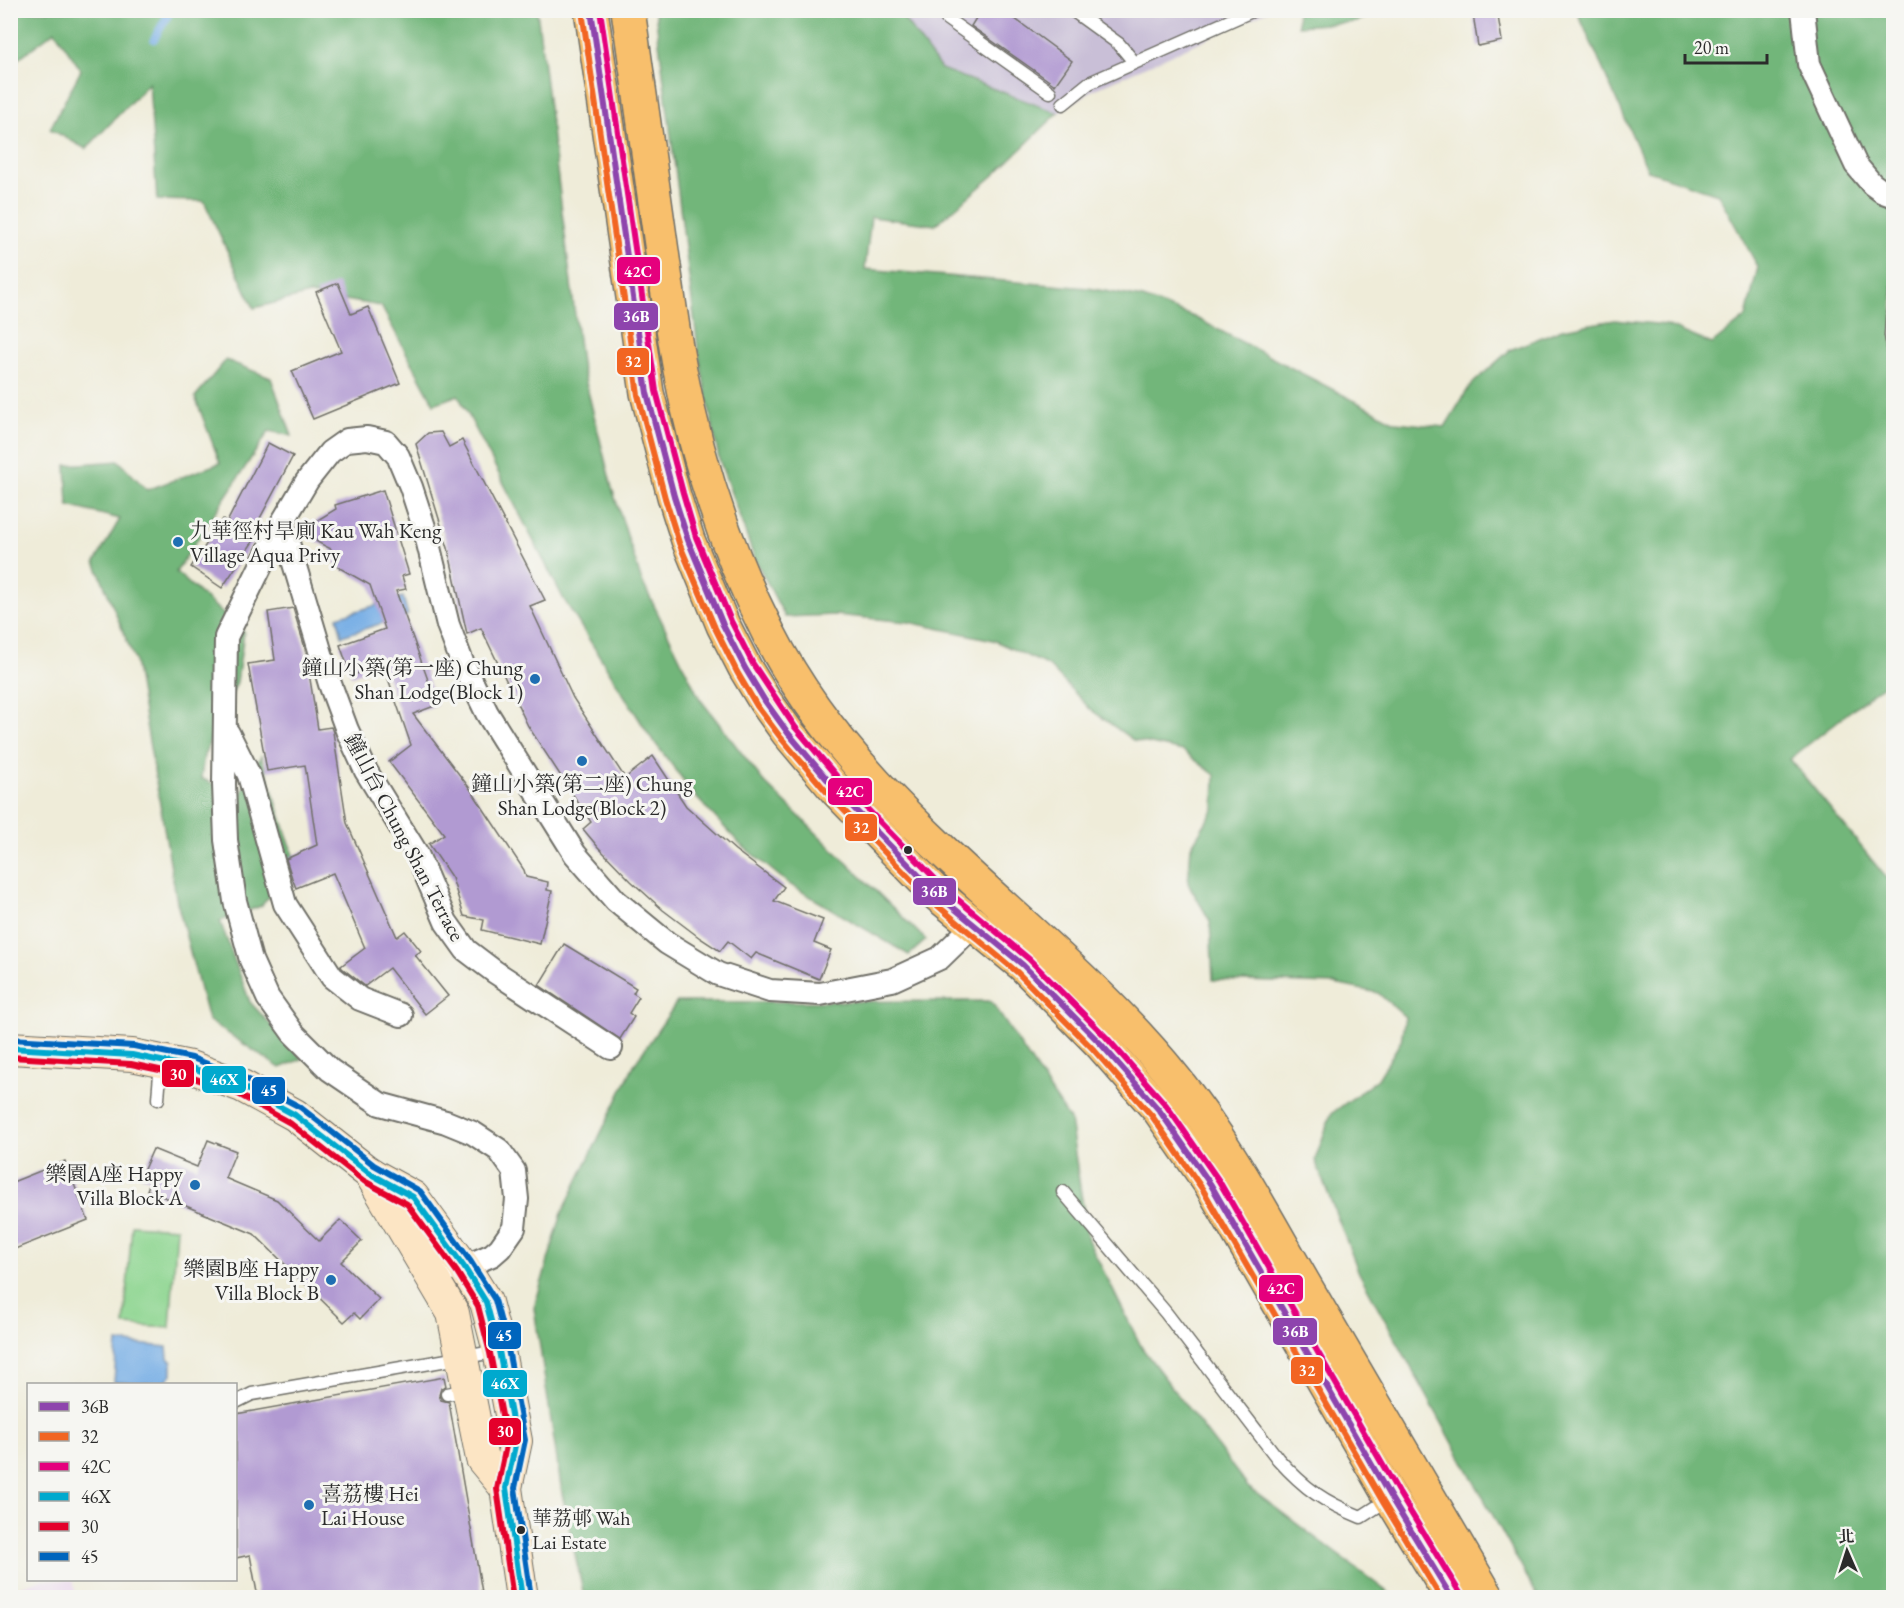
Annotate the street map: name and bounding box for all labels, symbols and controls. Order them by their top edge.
scale bar [1685,27,1768,65]
text: 20 m [1694,36,1729,59]
line badge: 42C [616,256,661,285]
text: 42C [624,261,652,282]
line badge: 36B [613,302,659,331]
text: 36B [623,306,649,327]
line badge: 32 [616,347,650,376]
text: 32 [625,351,642,372]
place label: 九華徑村旱廁 Kau Wah Keng Village Aqua Privy [190,517,442,568]
marker: 九華徑村旱廁 Kau Wah Keng Village Aqua Privy [171,535,185,549]
place label: 鐘山小築(第一座) Chung Shan Lodge(Block 1) [302,654,524,705]
marker: 鐘山小築(第一座) Chung Shan Lodge(Block 1) [528,672,542,686]
street label: 鐘山台 Chung Shan Terrace [339,728,471,946]
marker: 鐘山小築(第二座) Chung Shan Lodge(Block 2) [575,754,589,768]
place label: 鐘山小築(第二座) Chung Shan Lodge(Block 2) [471,770,694,821]
line badge: 42C [827,777,873,806]
text: 42C [836,781,864,802]
line badge: 32 [844,813,878,842]
text: 32 [853,817,870,838]
unlabelled marker [902,844,914,856]
line badge: 36B [912,877,957,906]
text: 36B [921,881,947,902]
line badge: 30 [161,1059,195,1088]
text: 30 [170,1064,187,1085]
line badge: 46X [201,1065,247,1094]
text: 46X [210,1069,238,1090]
line badge: 45 [251,1076,286,1105]
text: 45 [261,1080,277,1101]
place label: 樂園A座 Happy Villa Block A [45,1160,184,1211]
marker: 樂園A座 Happy Villa Block A [188,1178,202,1192]
place label: 樂園B座 Happy Villa Block B [184,1255,320,1306]
marker: 樂園B座 Happy Villa Block B [324,1273,338,1287]
line badge: 42C [1258,1274,1304,1303]
text: 42C [1267,1278,1295,1299]
line badge: 36B [1272,1317,1318,1346]
line badge: 45 [487,1321,522,1350]
text: 36B [1282,1321,1308,1342]
text: 45 [496,1325,512,1346]
line badge: 32 [1290,1356,1324,1385]
text: 32 [1299,1360,1316,1381]
line badge: 46X [482,1369,528,1398]
text: 46X [491,1373,519,1394]
legend [27,1383,237,1581]
text: 36B [81,1395,109,1418]
line badge: 30 [488,1417,522,1446]
text: 30 [497,1421,514,1442]
text: 32 [81,1425,99,1448]
text: 42C [81,1455,111,1478]
place label: 喜荔樓 Hei Lai House [321,1480,419,1531]
text: 46X [81,1485,111,1508]
marker: 喜荔樓 Hei Lai House [302,1498,316,1512]
place label: 華荔邨 Wah Lai Estate [532,1505,631,1555]
text: 30 [81,1515,99,1538]
north arrow [1817,1521,1877,1581]
marker: 華荔邨 Wah Lai Estate [515,1524,527,1536]
text: 北 [1838,1526,1855,1547]
text: 45 [81,1545,98,1568]

